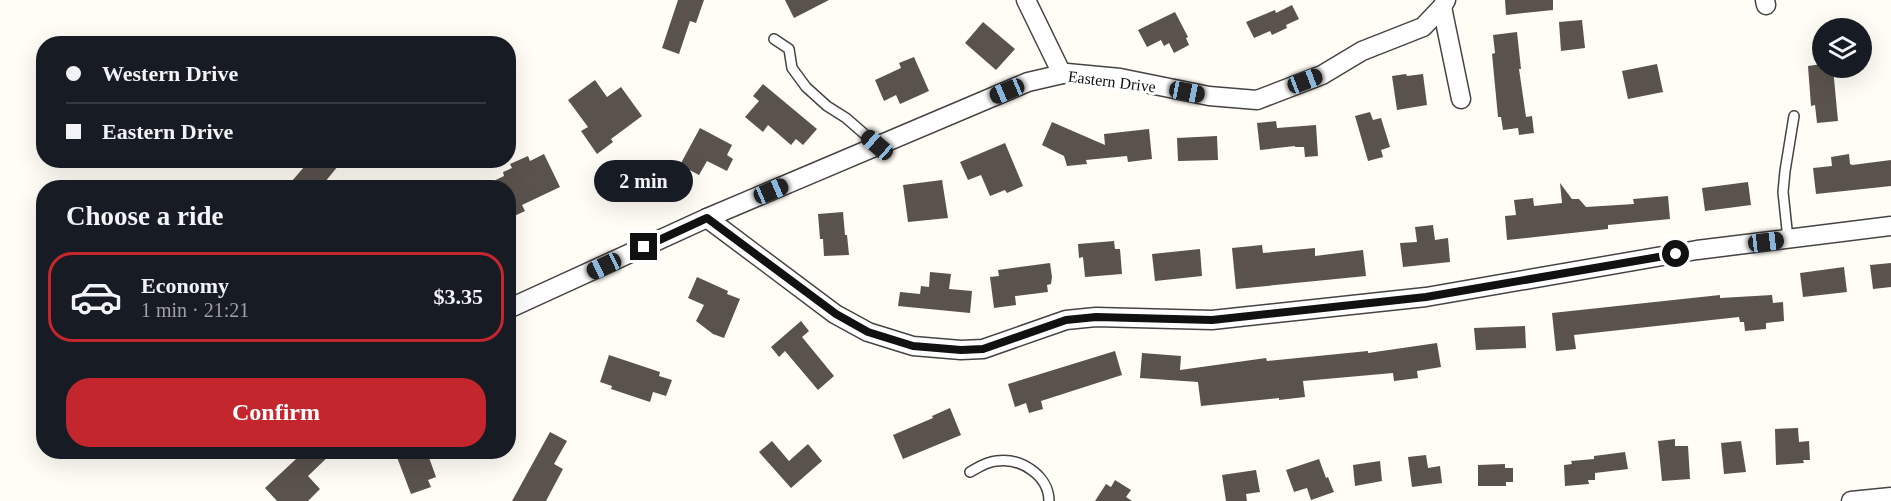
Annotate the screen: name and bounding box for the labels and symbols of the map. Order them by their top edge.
car [1285,66,1325,96]
street label: Eastern Drive [1067,68,1157,95]
car [987,76,1027,106]
car [1168,80,1206,104]
car [858,126,896,164]
callout: 2 min [594,160,694,202]
car [751,176,791,206]
car [1747,231,1785,253]
route end [630,233,657,260]
route start [1662,240,1689,267]
car [584,250,624,282]

